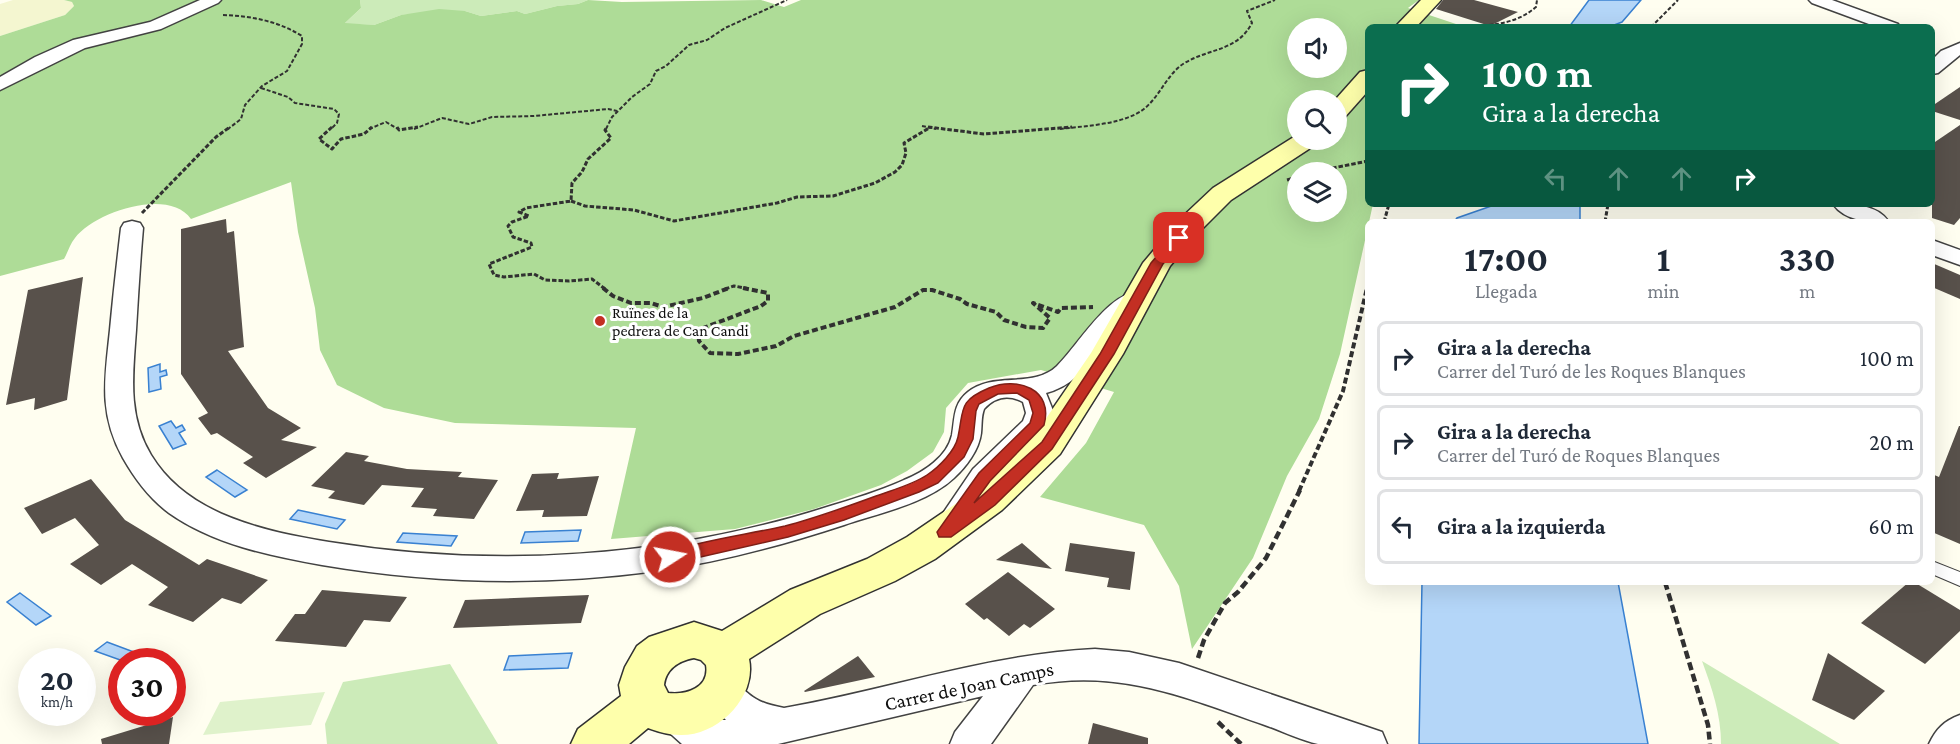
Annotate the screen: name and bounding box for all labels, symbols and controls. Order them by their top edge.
map controls [1287,18,1347,222]
button: sound [1287,18,1347,78]
icon: right [1383,48,1461,126]
text: 100 m [1482,49,1592,96]
button: search [1287,90,1347,150]
text: Gira a la derecha [1482,98,1660,128]
button: layers [1287,162,1347,222]
icon: left [1539,162,1572,195]
icon: ahead [1602,162,1635,195]
icon: ahead [1665,162,1698,195]
icon: right [1728,162,1761,195]
pin [1153,212,1204,263]
icon: arrive [1162,221,1195,254]
text: 17:00 [1464,239,1548,279]
text: 1 [1657,239,1670,279]
text: 330 [1779,239,1836,279]
text: Llegada [1475,280,1538,302]
text: min [1648,280,1680,302]
text: m [1799,280,1815,302]
place label: Ruïnes de la pedrera de Can Candi [612,304,749,340]
marker: Ruïnes de la pedrera de Can Candi [593,314,607,328]
text: Gira a la derecha [1437,335,1591,360]
icon: right [1386,342,1419,375]
text: 100 m [1860,346,1914,371]
text: Carrer del Turó de les Roques Blanques [1437,360,1746,382]
text: Gira a la derecha [1437,419,1591,444]
icon: right [1386,426,1419,459]
text: 20 m [1869,430,1914,455]
text: Carrer del Turó de Roques Blanques [1437,444,1720,466]
icon: left [1386,510,1419,543]
text: Gira a la izquierda [1437,514,1606,539]
text: 60 m [1869,514,1914,539]
position arrow [638,525,702,589]
speed limit sign: 30 [108,648,186,726]
street label: Carrer de Joan Camps [882,657,1056,716]
text: 20 [40,663,74,696]
text: km/h [41,694,73,710]

